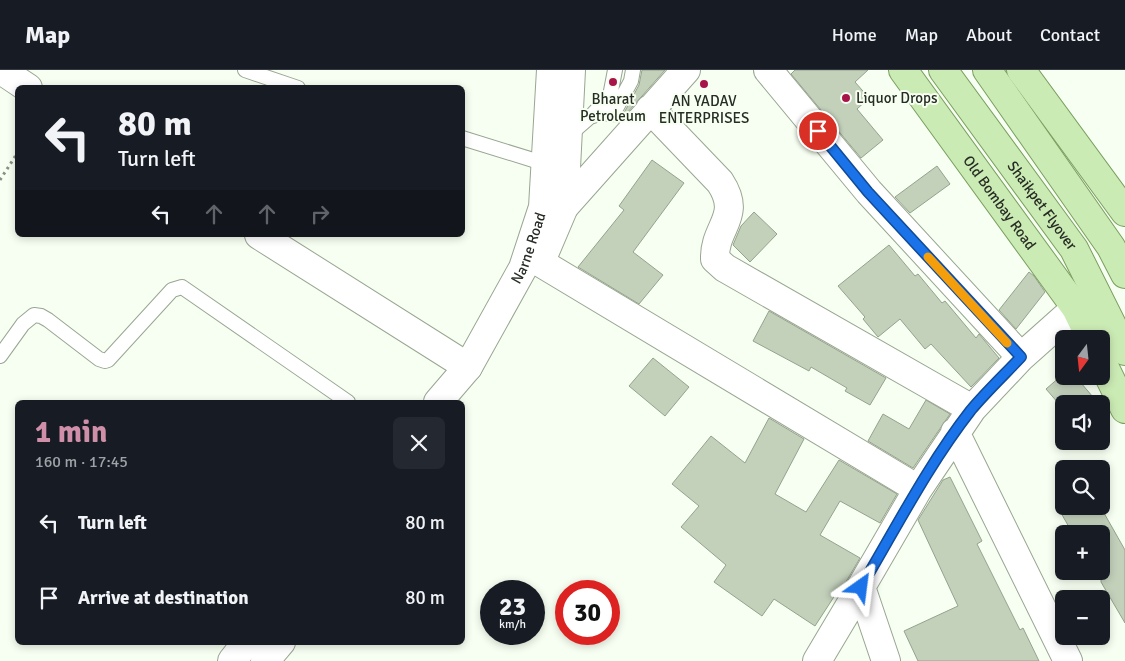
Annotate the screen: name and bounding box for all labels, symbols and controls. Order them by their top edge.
text: Map [25,20,70,50]
text: Home [832,24,877,46]
text: Map [905,24,938,46]
text: About [966,24,1012,46]
text: Contact [1040,24,1100,46]
marker: Bharat Petroleum [607,76,619,88]
marker: AN YADAV ENTERPRISES [698,78,710,90]
place label: Liquor Drops [856,89,938,107]
place label: Bharat Petroleum [580,90,646,125]
place label: AN YADAV ENTERPRISES [659,92,749,127]
marker: Liquor Drops [840,92,852,104]
text: 80 m [118,102,192,145]
icon: left [35,105,100,170]
pin [797,110,839,152]
icon: arrive [804,117,832,145]
text: Turn left [118,145,196,172]
street label: Old Bombay Road [959,152,1040,253]
street label: Shaikpet Flyover [1004,157,1081,254]
icon: left [147,200,175,228]
icon: ahead [200,200,228,228]
icon: ahead [253,200,281,228]
icon: right [306,200,334,228]
street label: Narne Road [507,210,550,287]
north arrow [1055,330,1110,385]
map controls [1055,330,1110,645]
button: sound [1055,395,1110,450]
text: 1 min [35,414,107,451]
button: close [393,417,445,469]
text: 160 m · 17:45 [35,452,128,472]
button: search [1055,460,1110,515]
icon: left [35,509,63,537]
text: Turn left [78,511,147,535]
text: 80 m [405,511,445,535]
button: + [1055,525,1110,580]
position arrow [834,560,886,612]
speed limit sign: 30 [555,580,620,645]
icon: arrive [35,584,63,612]
text: Arrive at destination [78,586,249,610]
text: 80 m [405,586,445,610]
button: − [1055,590,1110,645]
text: 23 [499,591,526,622]
text: km/h [499,617,526,632]

